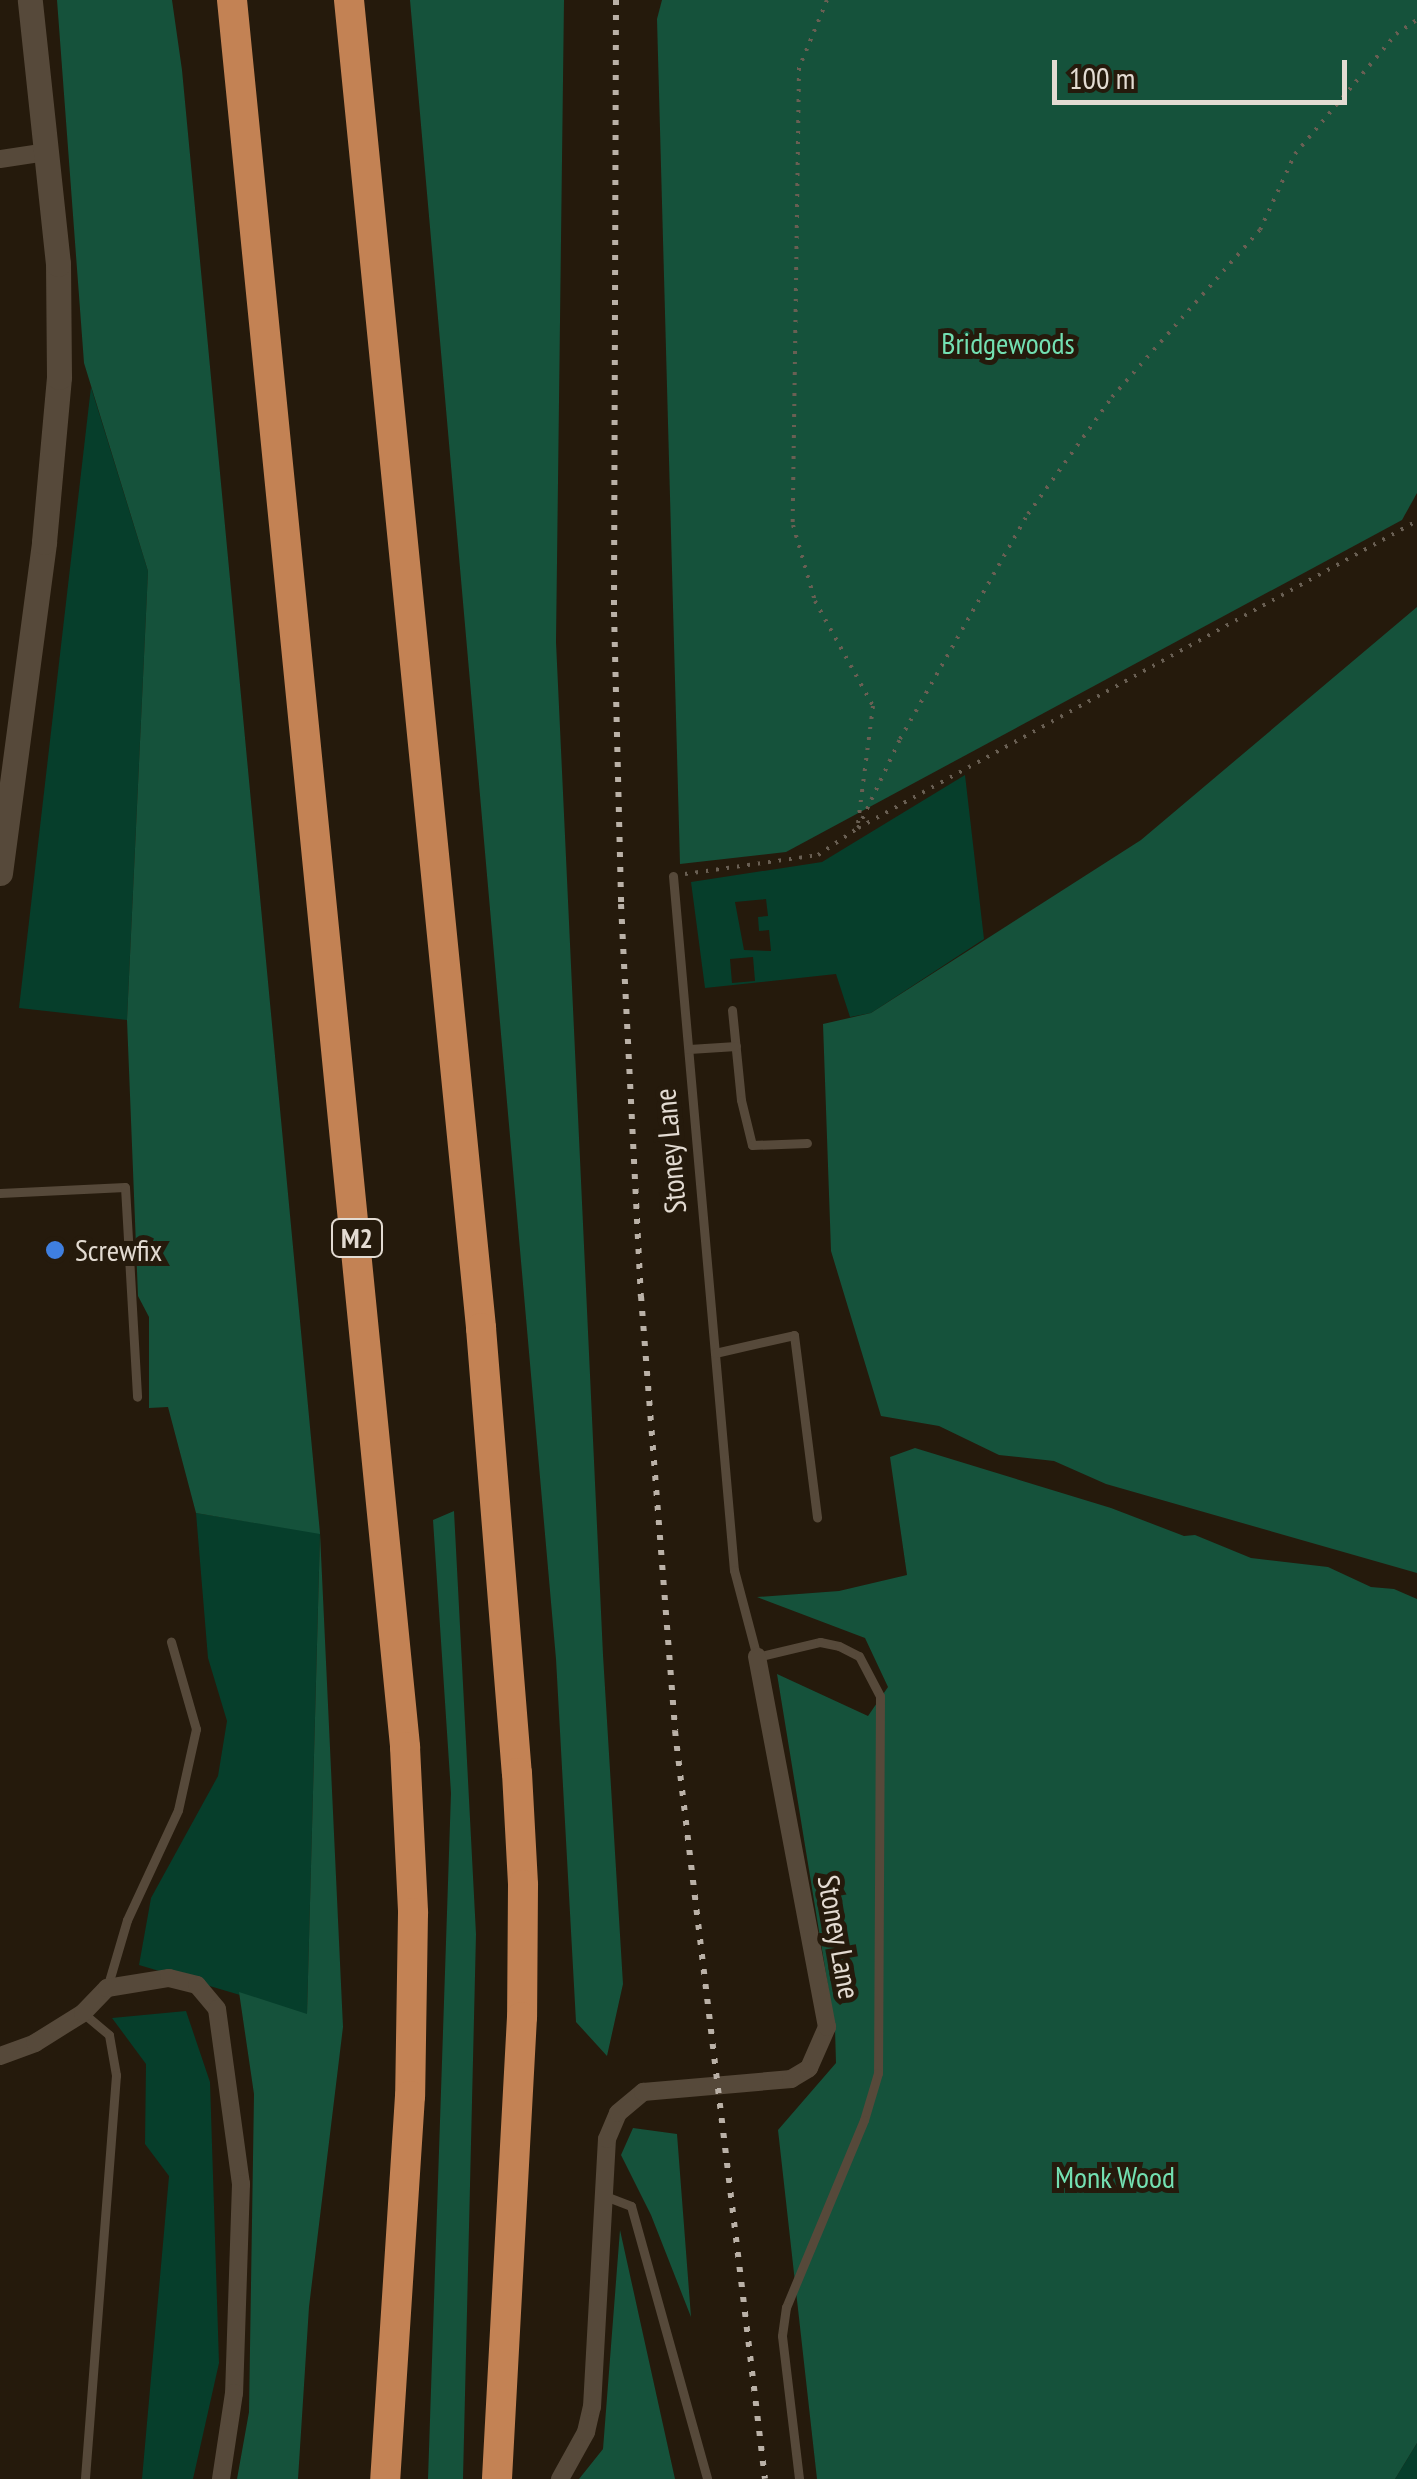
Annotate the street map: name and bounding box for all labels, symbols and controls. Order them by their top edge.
scale bar [1057,40,1352,102]
text: 100 m [1069,58,1135,97]
park label: Bridgewoods [941,325,1075,361]
street label: Stoney Lane [647,1087,693,1215]
road number: M2 [330,1215,384,1261]
place label: Screwfix [75,1232,162,1268]
marker: Screwfix [44,1239,66,1261]
street label: Stoney Lane [810,1872,868,2002]
park label: Monk Wood [1054,2159,1176,2195]

